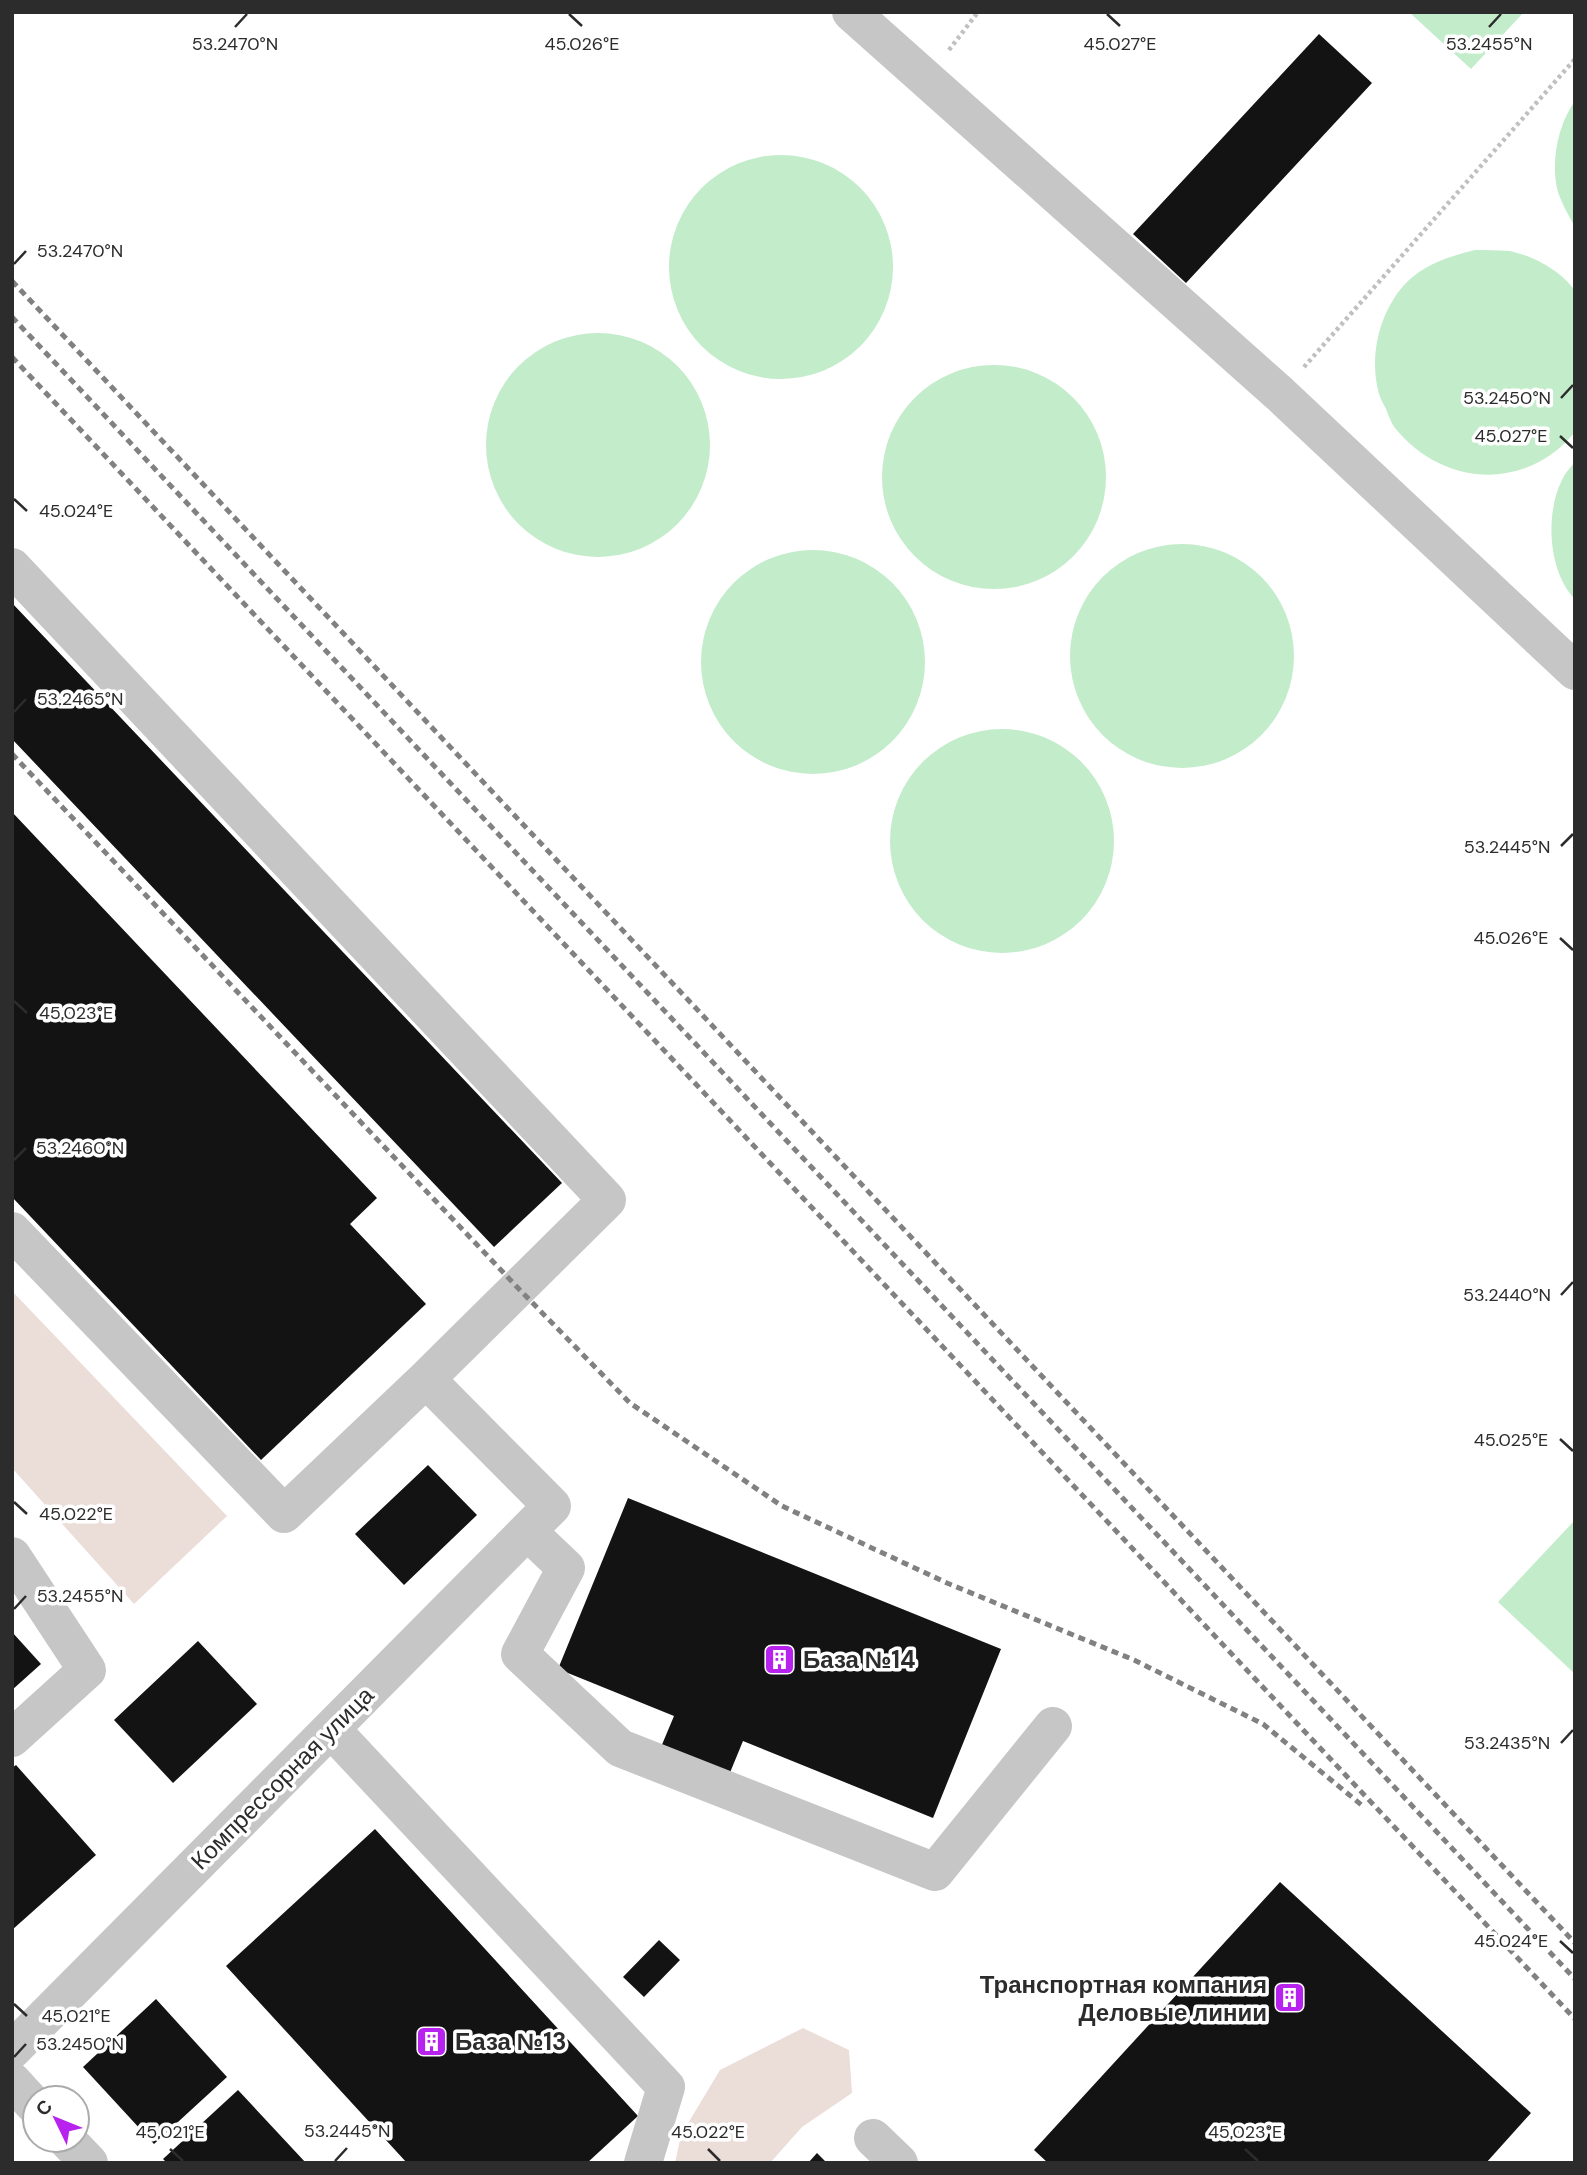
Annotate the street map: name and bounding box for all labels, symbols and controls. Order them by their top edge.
text: 53.2470°N [192,32,278,56]
text: 45.026°E [545,32,619,56]
text: 45.027°E [1084,32,1156,56]
text: 53.2455°N [1446,32,1532,56]
text: 53.2470°N [37,239,123,263]
text: 53.2450°N [1463,386,1551,410]
text: 45.027°E [1475,424,1547,448]
text: 45.024°E [39,499,113,523]
text: 53.2465°N [37,687,123,711]
text: 53.2445°N [1464,835,1550,859]
text: 45.026°E [1474,926,1548,950]
text: 45.023°E [39,1001,113,1025]
text: 53.2460°N [36,1136,124,1160]
text: 53.2440°N [1463,1283,1551,1307]
text: 45.025°E [1474,1428,1548,1452]
text: 45.022°E [39,1502,113,1526]
text: 53.2455°N [37,1584,123,1608]
building icon: База №14 [763,1642,797,1676]
place label: База №14 [803,1644,916,1675]
street label: Компрессорная улица [184,1679,381,1876]
text: 53.2435°N [1464,1731,1550,1755]
text: 45.024°E [1474,1929,1548,1953]
place label: Транспортная компания Деловые линии [980,1969,1267,2028]
building icon: Транспортная компания Деловые линии [1273,1981,1307,2015]
text: 45.021°E [41,2004,111,2028]
building icon: База №13 [415,2024,449,2058]
place label: База №13 [455,2026,566,2057]
text: 53.2450°N [36,2032,124,2056]
north arrow [21,2084,91,2154]
text: С [30,2094,58,2121]
text: 53.2445°N [304,2119,390,2143]
text: 45.021°E [135,2120,205,2144]
text: 45.022°E [671,2120,745,2144]
text: 45.023°E [1208,2120,1282,2144]

